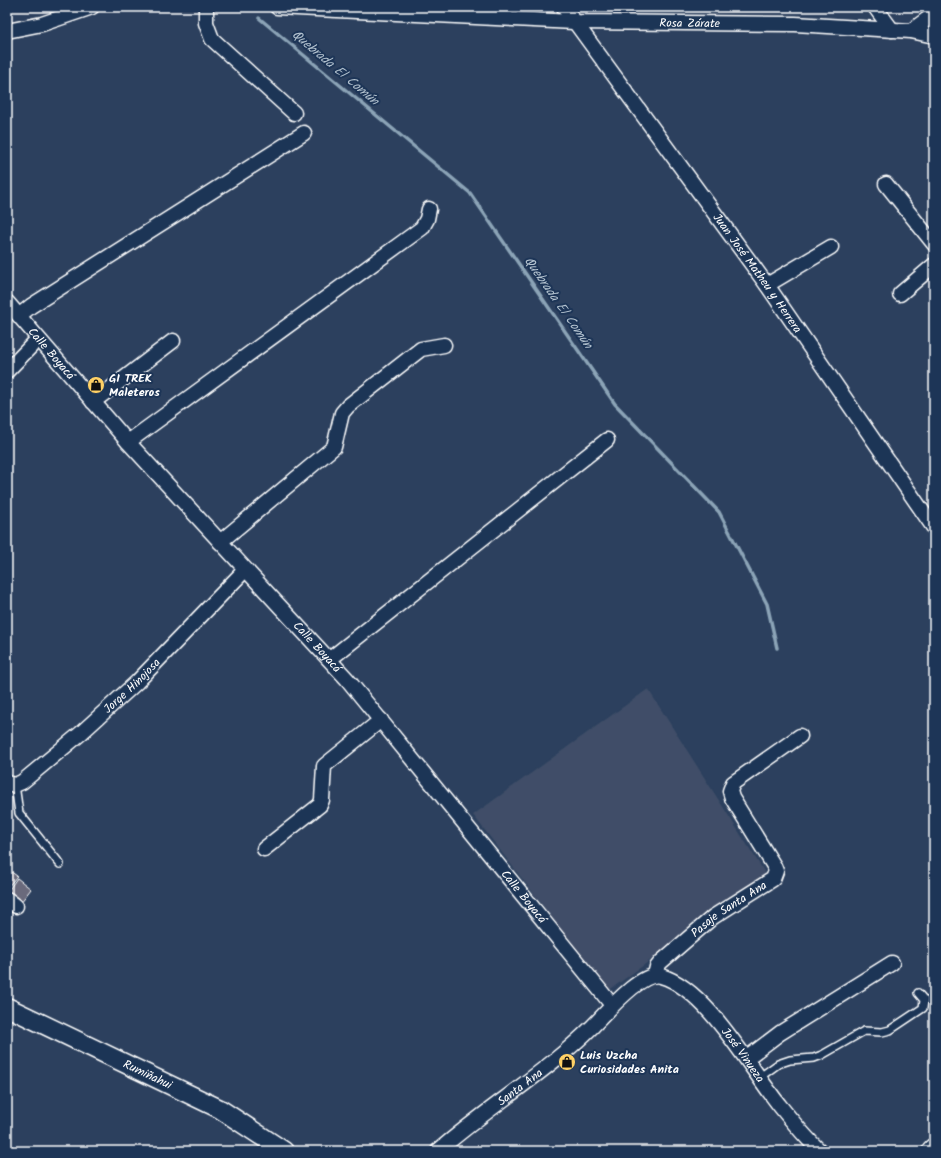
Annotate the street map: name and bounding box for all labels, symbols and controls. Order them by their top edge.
street label: Rosa Zárate [659,13,721,33]
water label: Quebrada El Común [287,25,384,112]
street label: Juan José Matheu y Herrera [708,209,807,337]
water label: Quebrada El Común [518,252,598,354]
street label: Calle Boyacá [23,323,81,385]
place label: GI TREK Maleteros [109,369,160,402]
shop icon: GI TREK Maleteros [86,375,106,395]
street label: Calle Boyacá [289,617,347,678]
street label: Jorge Hinojosa [99,653,165,718]
street label: Calle Boyacá [496,866,552,928]
street label: Pasaje Santa Ana [686,876,771,942]
street label: José Vinueza [717,1023,770,1087]
place label: Luis Uzcha Curiosidades Anita [580,1046,679,1079]
shop icon: Luis Uzcha Curiosidades Anita [557,1052,577,1072]
street label: Rumiñahui [120,1055,176,1095]
street label: Santa Ana [493,1063,547,1111]

